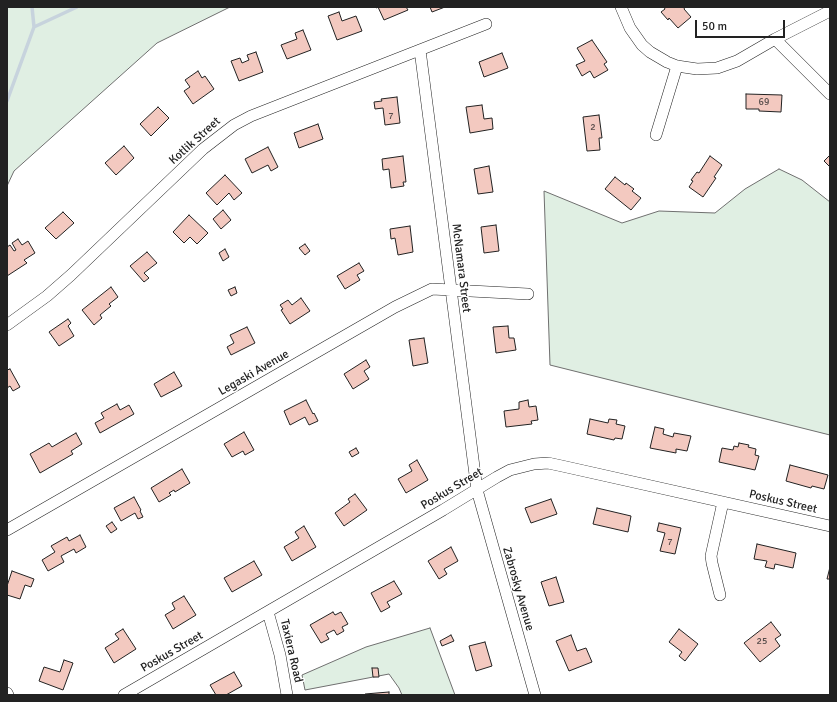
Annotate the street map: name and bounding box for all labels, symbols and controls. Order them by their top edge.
scale bar [697,12,787,38]
text: 50 m [702,19,727,34]
house number: 69 [759,96,769,108]
house number: 7 [388,110,394,122]
street label: Kotlik Street [166,114,224,168]
house number: 2 [590,121,596,133]
street label: McNamara Street [448,223,474,313]
street label: Legaski Avenue [216,347,292,399]
street label: Poskus Street [419,465,485,513]
street label: Poskus Street [748,487,818,517]
house number: 7 [667,536,673,548]
street label: Zabrosky Avenue [499,545,537,633]
street label: Taxiera Road [277,618,305,684]
street label: Poskus Street [138,628,206,676]
house number: 25 [757,635,767,647]

